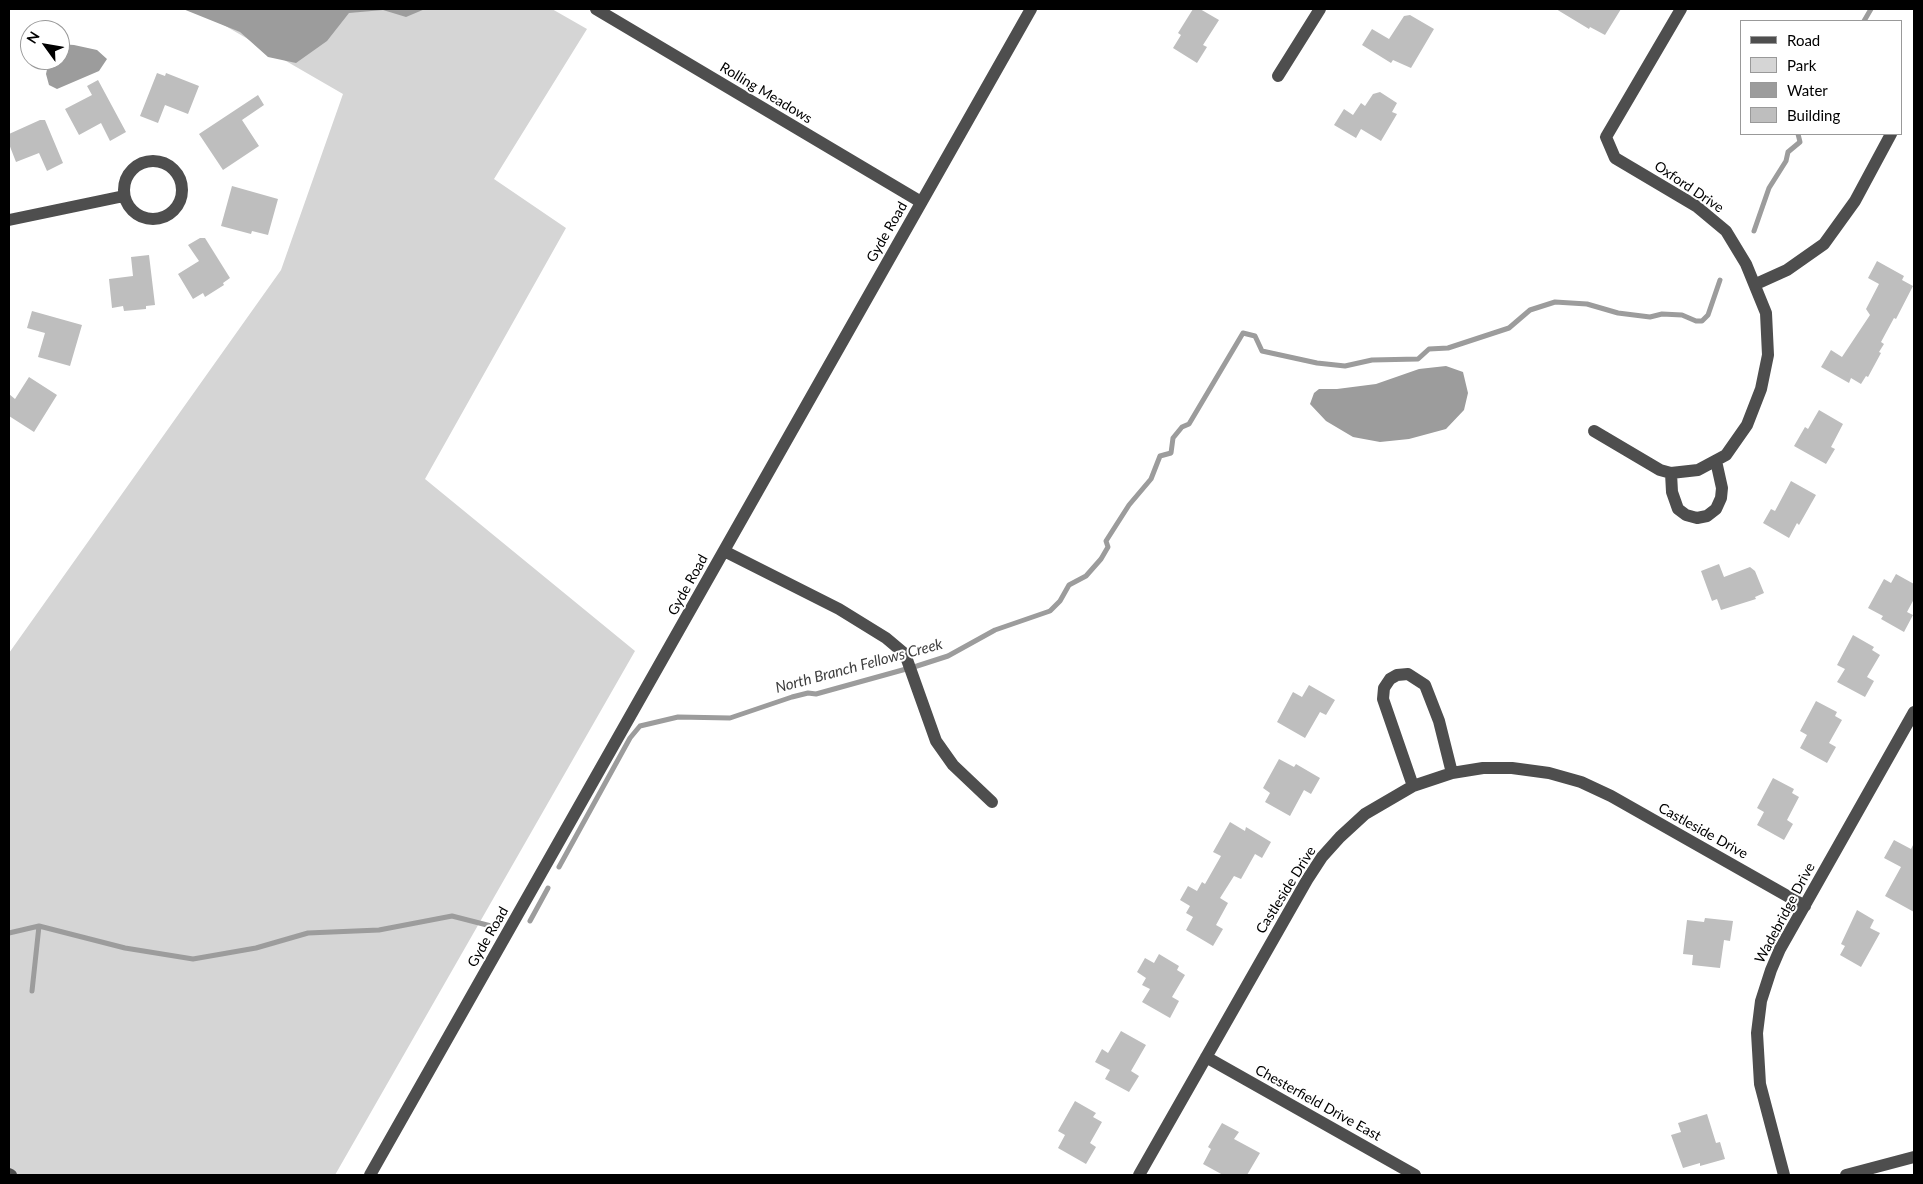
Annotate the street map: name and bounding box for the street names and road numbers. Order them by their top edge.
street label: Rolling Meadows [717,59,815,127]
street label: Oxford Drive [1651,158,1727,216]
street label: Gyde Road [863,199,911,265]
street label: Gyde Road [664,552,712,618]
street label: Castleside Drive [1655,799,1751,863]
street label: Castleside Drive [1252,843,1320,937]
street label: Wadebridge Drive [1751,860,1819,966]
street label: Gyde Road [464,904,512,970]
street label: Chesterfield Drive East [1252,1061,1384,1145]

